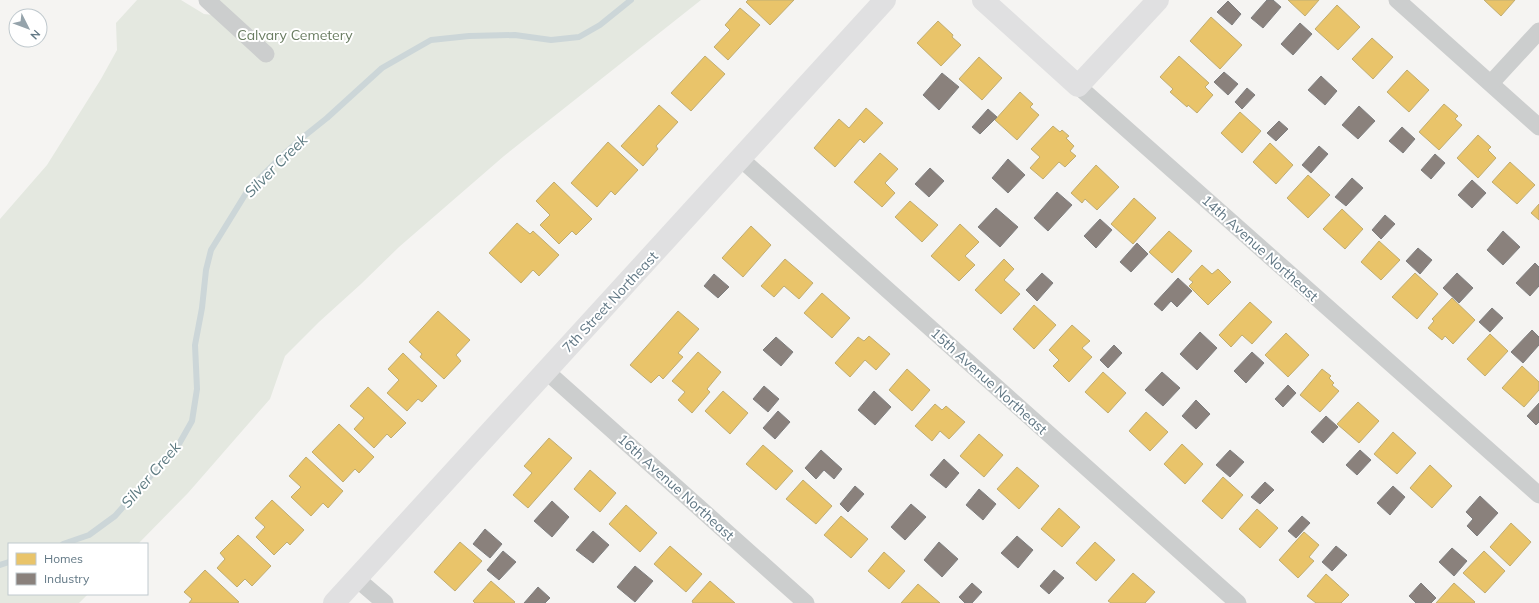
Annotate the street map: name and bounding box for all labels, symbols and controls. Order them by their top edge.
north arrow [8,8,48,48]
park label: Calvary Cemetery [237,26,353,44]
text: N [27,27,43,42]
water label: Silver Creek [240,129,312,201]
street label: 14th Avenue Northeast [1198,191,1322,305]
street label: 7th Street Northeast [558,247,662,357]
street label: 15th Avenue Northeast [927,324,1051,438]
street label: 16th Avenue Northeast [614,430,738,544]
water label: Silver Creek [117,437,185,512]
legend [8,543,148,595]
text: Homes [44,551,83,566]
text: Industry [44,571,90,586]

